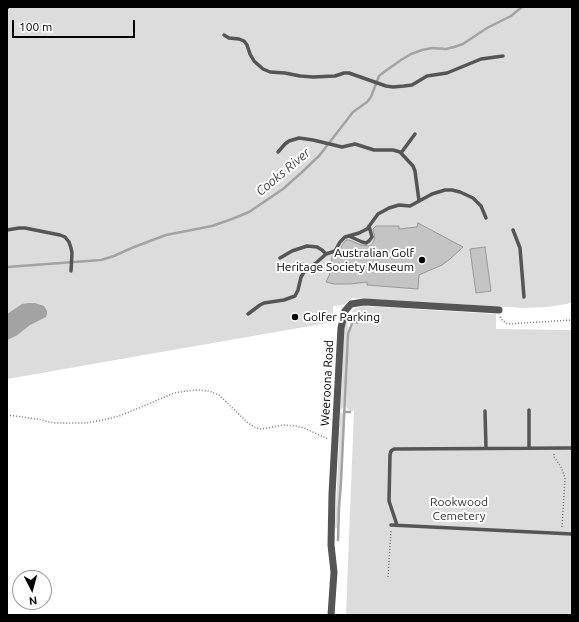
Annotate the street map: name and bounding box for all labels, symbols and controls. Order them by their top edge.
scale bar [14,12,137,38]
text: 100 m [19,20,52,33]
water label: Cooks River [253,145,313,199]
place label: Australian Golf Heritage Society Museum [276,246,414,274]
marker: Australian Golf Heritage Society Museum [417,255,427,265]
place label: Golfer Parking [303,310,380,324]
marker: Golfer Parking [290,312,300,322]
street label: Weeroona Road [318,340,336,426]
park label: Rookwood Cemetery [430,495,488,523]
north arrow [12,570,52,610]
text: N [28,595,38,607]

